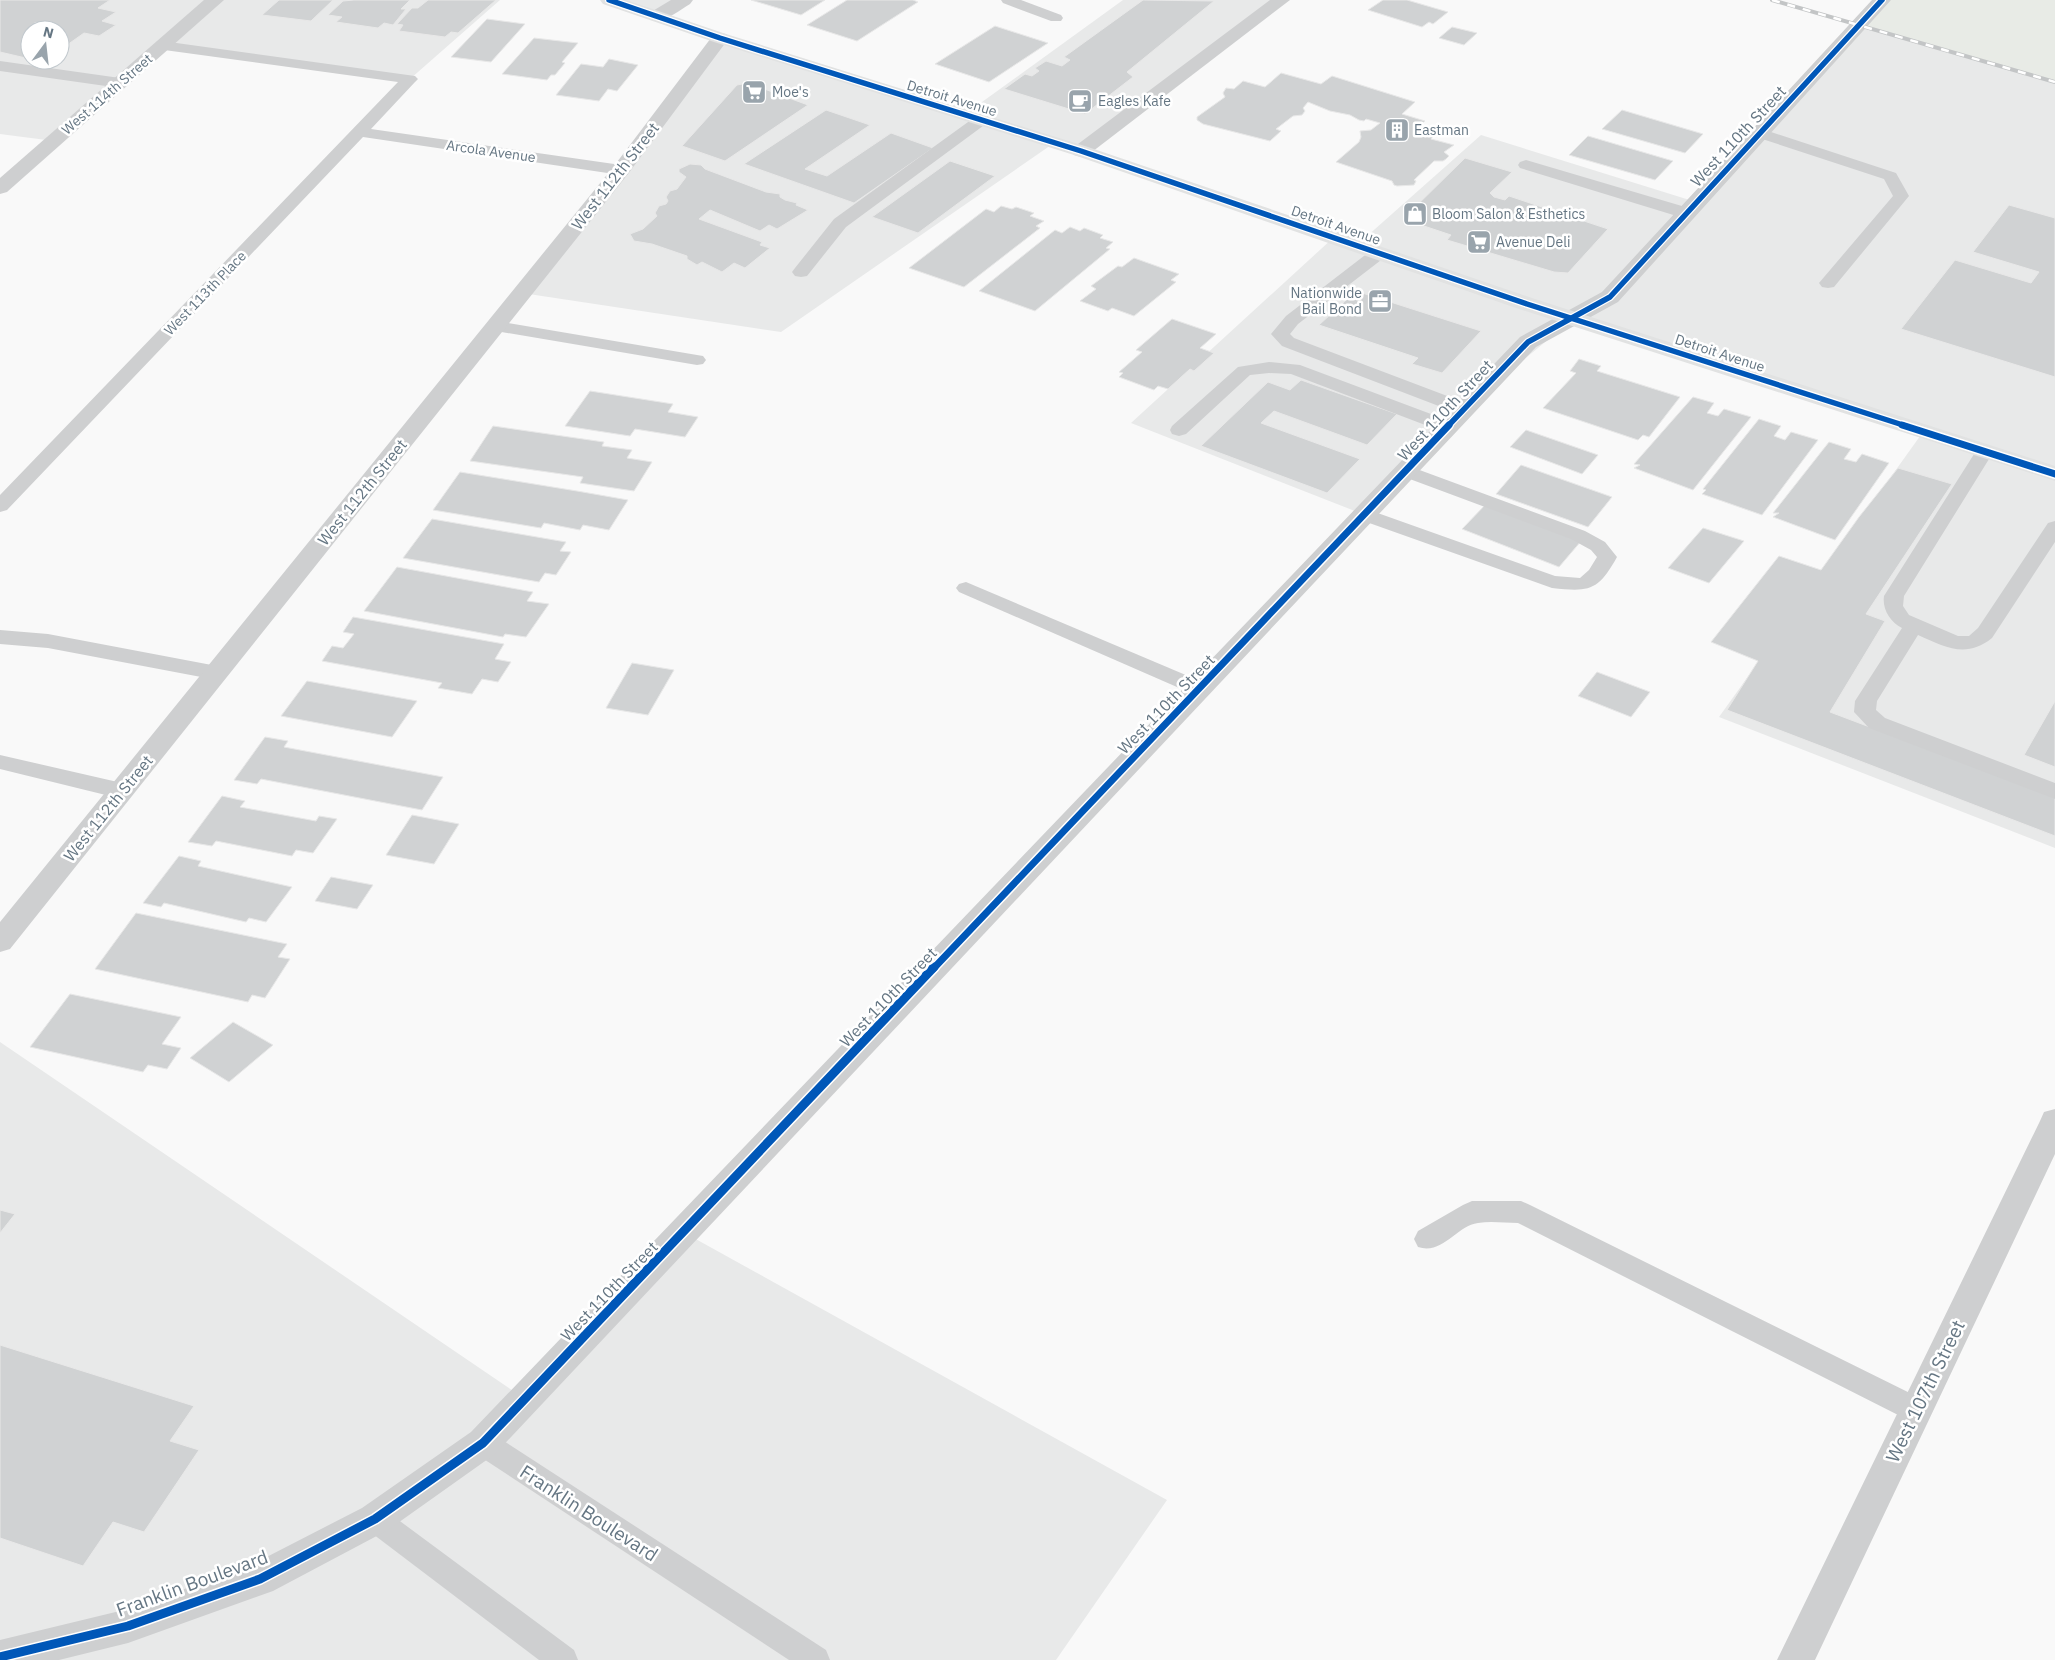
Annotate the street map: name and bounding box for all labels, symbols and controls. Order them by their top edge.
north arrow [20,20,70,70]
text: N [41,22,56,42]
street label: West 114th Street [58,50,156,138]
street label: Detroit Avenue [905,76,1000,120]
supermarket icon: Moe's [741,79,767,105]
street label: West 110th Street [1686,81,1790,191]
place label: Moe's [772,83,809,101]
cafe icon: Eagles Kafe [1067,88,1093,114]
place label: Eagles Kafe [1098,92,1171,110]
building icon: Eastman [1384,117,1410,143]
street label: West 112th Street [567,118,663,234]
place label: Eastman [1414,121,1469,139]
street label: Arcola Avenue [445,136,537,166]
street label: Detroit Avenue [1289,201,1383,249]
shop icon: Bloom Salon & Esthetics [1402,201,1428,227]
place label: Bloom Salon & Esthetics [1432,205,1586,223]
supermarket icon: Avenue Deli [1466,229,1492,255]
place label: Avenue Deli [1496,233,1570,251]
street label: West 113th Place [160,247,250,339]
place label: Nationwide Bail Bond [1290,284,1362,318]
office icon: Nationwide Bail Bond [1367,288,1393,314]
street label: Detroit Avenue [1673,330,1767,376]
street label: West 110th Street [1393,355,1497,465]
street label: West 112th Street [313,435,411,549]
street label: West 110th Street [1113,650,1219,758]
street label: West 112th Street [59,751,157,865]
street label: West 110th Street [835,943,941,1051]
street label: West 110th Street [556,1237,662,1345]
street label: West 107th Street [1880,1316,1970,1466]
street label: Franklin Boulevard [515,1459,663,1567]
street label: Franklin Boulevard [113,1544,271,1622]

